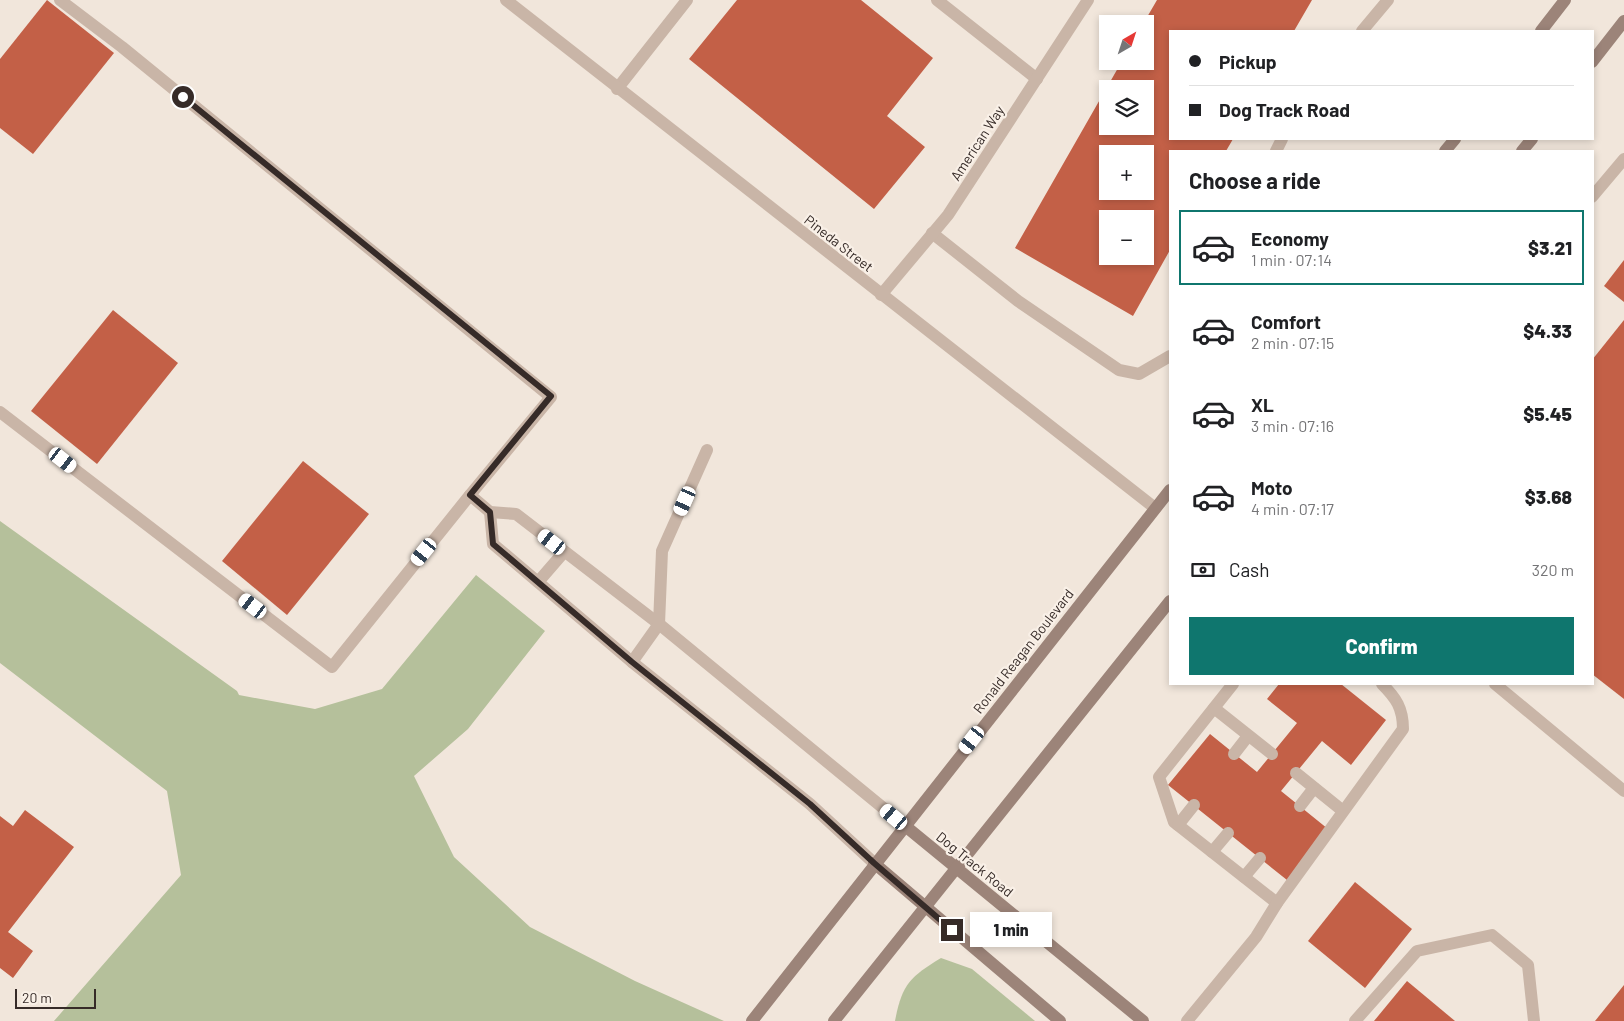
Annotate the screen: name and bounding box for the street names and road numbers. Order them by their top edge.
street label: American Way [946,102,1008,184]
street label: Pineda Street [801,211,877,275]
street label: Ronald Reagan Boulevard [969,585,1077,717]
street label: Dog Track Road [933,828,1017,900]

